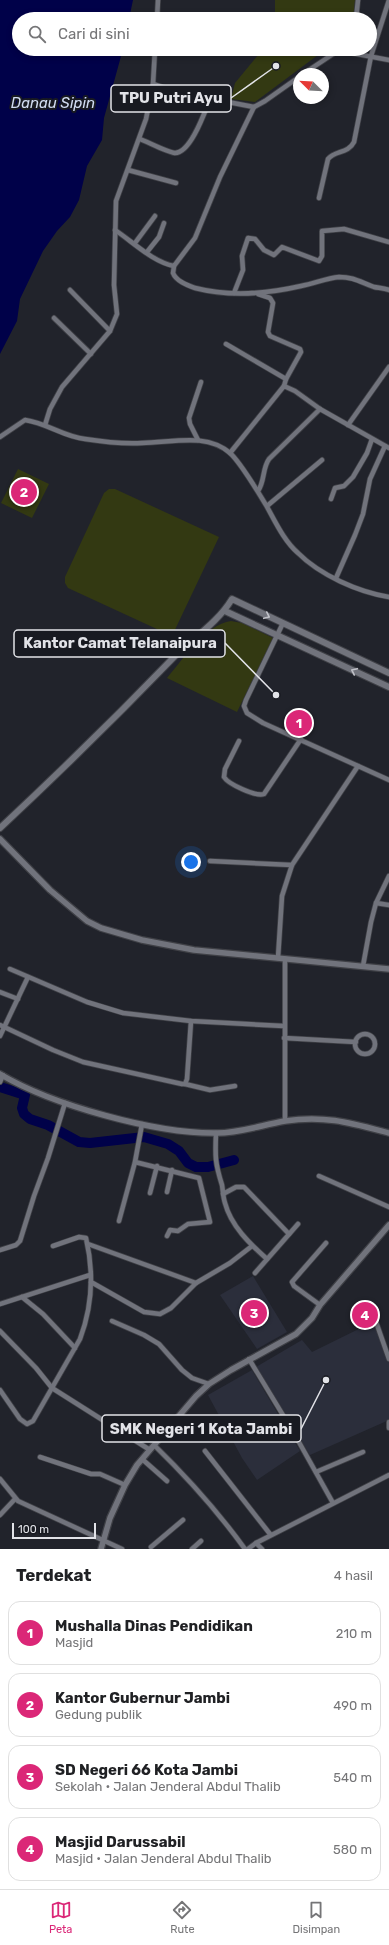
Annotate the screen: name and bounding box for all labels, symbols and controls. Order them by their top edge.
search box [12,12,377,56]
icon: search [26,23,48,45]
text: Cari di sini [58,25,130,43]
north arrow [293,68,329,104]
callout: TPU Putri Ayu [111,85,231,112]
text: TPU Putri Ayu [119,89,223,107]
water label: Danau Sipin [11,94,95,112]
pin: 2 [11,477,37,507]
one-way arrow [263,611,270,619]
callout: Kantor Camat Telanaipura [14,630,225,657]
text: Kantor Camat Telanaipura [23,634,217,652]
one-way arrow [350,668,358,676]
pin: 1 [286,708,312,738]
your location [181,852,201,872]
pin: 3 [241,1298,267,1328]
pin: 4 [352,1300,378,1330]
callout: SMK Negeri 1 Kota Jambi [102,1415,301,1442]
text: SMK Negeri 1 Kota Jambi [110,1420,292,1438]
scale bar [12,1521,96,1540]
text: 100 m [18,1523,49,1536]
text: Terdekat [16,1565,91,1585]
text: 4 hasil [334,1568,373,1583]
text: Mushalla Dinas Pendidikan [55,1617,253,1635]
text: 1 [27,1626,33,1641]
text: 210 m [336,1626,372,1641]
text: Masjid [55,1635,93,1650]
text: Kantor Gubernur Jambi [55,1689,230,1707]
text: 2 [26,1698,34,1713]
text: 490 m [333,1698,372,1713]
text: Gedung publik [55,1707,142,1722]
text: SD Negeri 66 Kota Jambi [55,1761,238,1779]
text: 3 [26,1770,34,1785]
text: 540 m [333,1770,372,1785]
text: Sekolah · Jalan Jenderal Abdul Thalib [55,1779,281,1794]
text: Masjid Darussabil [55,1833,186,1851]
text: 4 [26,1842,34,1857]
text: 580 m [333,1842,372,1857]
text: Masjid · Jalan Jenderal Abdul Thalib [55,1851,272,1866]
tab: Peta [49,1899,72,1936]
tab: Rute [170,1899,195,1936]
tab: Disimpan [292,1899,340,1936]

